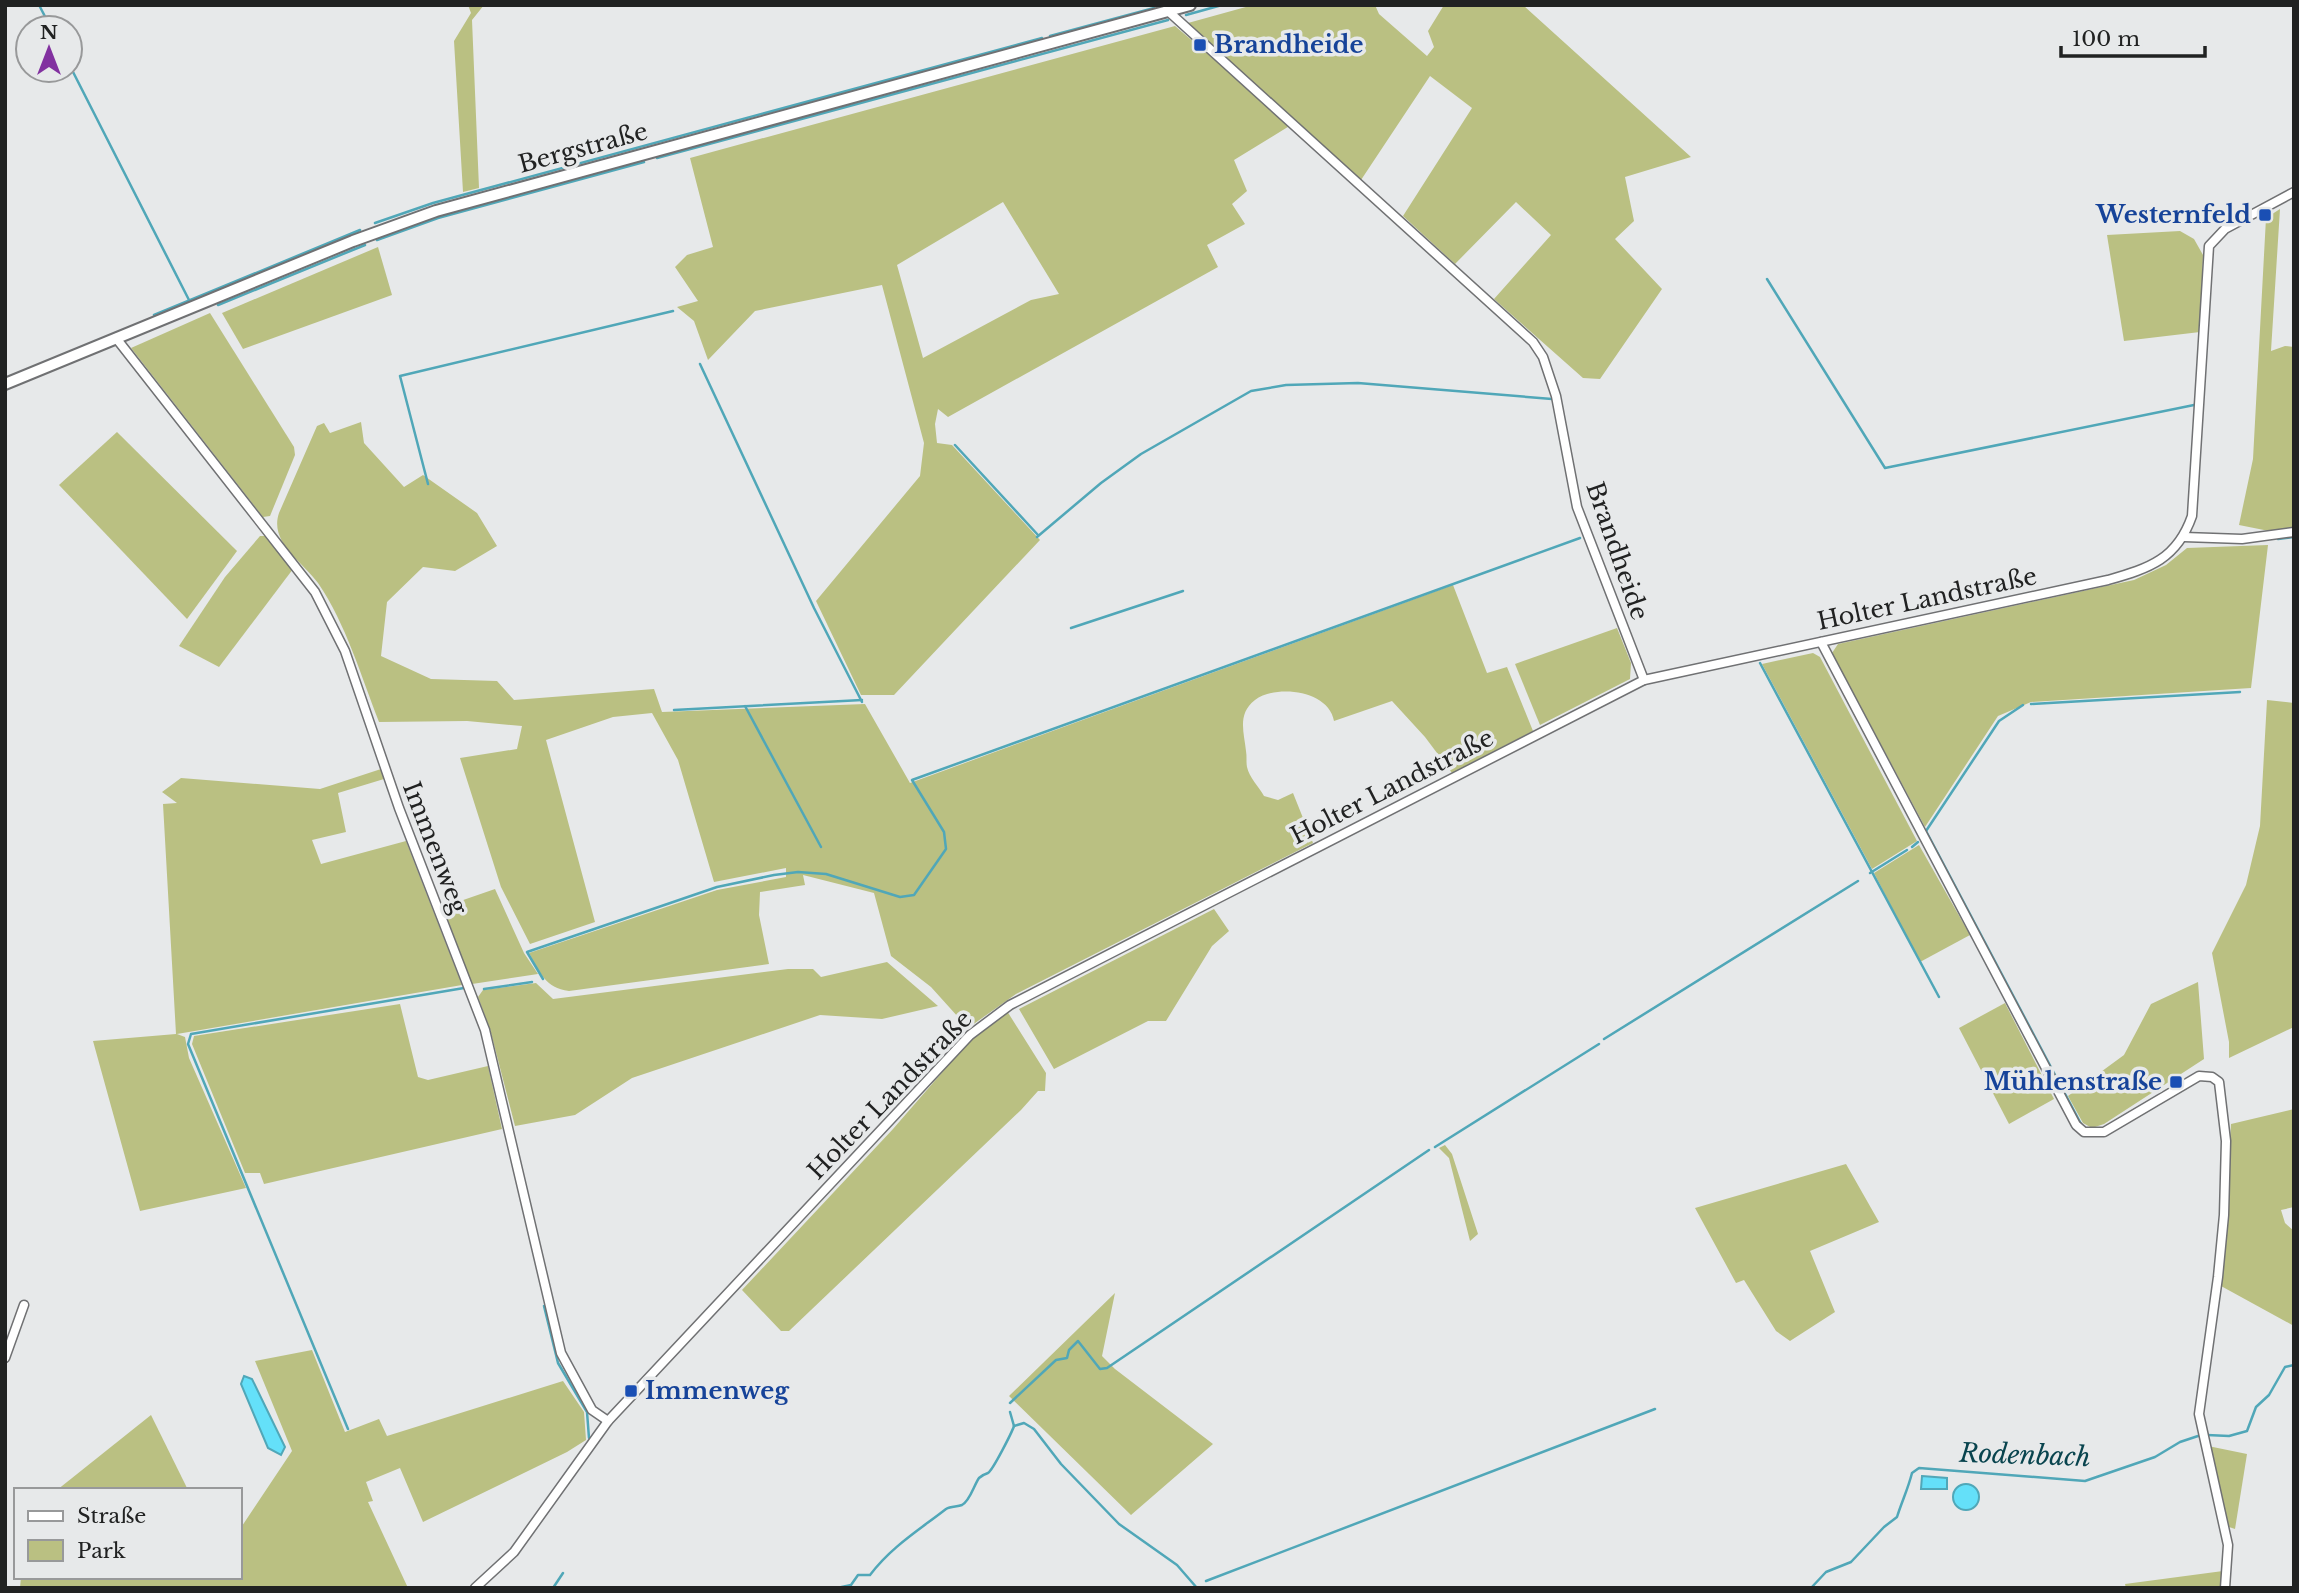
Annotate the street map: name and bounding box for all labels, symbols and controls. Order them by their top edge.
north arrow [14,14,84,84]
scale bar [2061,14,2204,58]
text: N [40,21,58,44]
text: 100 m [2072,26,2140,52]
place label: Brandheide [1214,30,1364,59]
marker: Brandheide [1192,37,1208,53]
street label: Bergstraße [515,116,651,179]
place label: Westernfeld [2095,200,2251,229]
marker: Westernfeld [2257,207,2273,223]
street label: Brandheide [1580,478,1655,624]
street label: Holter Landstraße [1814,561,2039,636]
street label: Holter Landstraße [1285,723,1498,850]
street label: Immenweg [397,778,474,919]
street label: Holter Landstraße [801,1004,978,1185]
place label: Mühlenstraße [1984,1067,2162,1096]
marker: Mühlenstraße [2168,1074,2184,1090]
place label: Immenweg [645,1376,790,1405]
marker: Immenweg [623,1383,639,1399]
water label: Rodenbach [1958,1437,2091,1473]
legend [14,1488,242,1579]
text: Straße [77,1503,146,1529]
text: Park [77,1538,126,1564]

